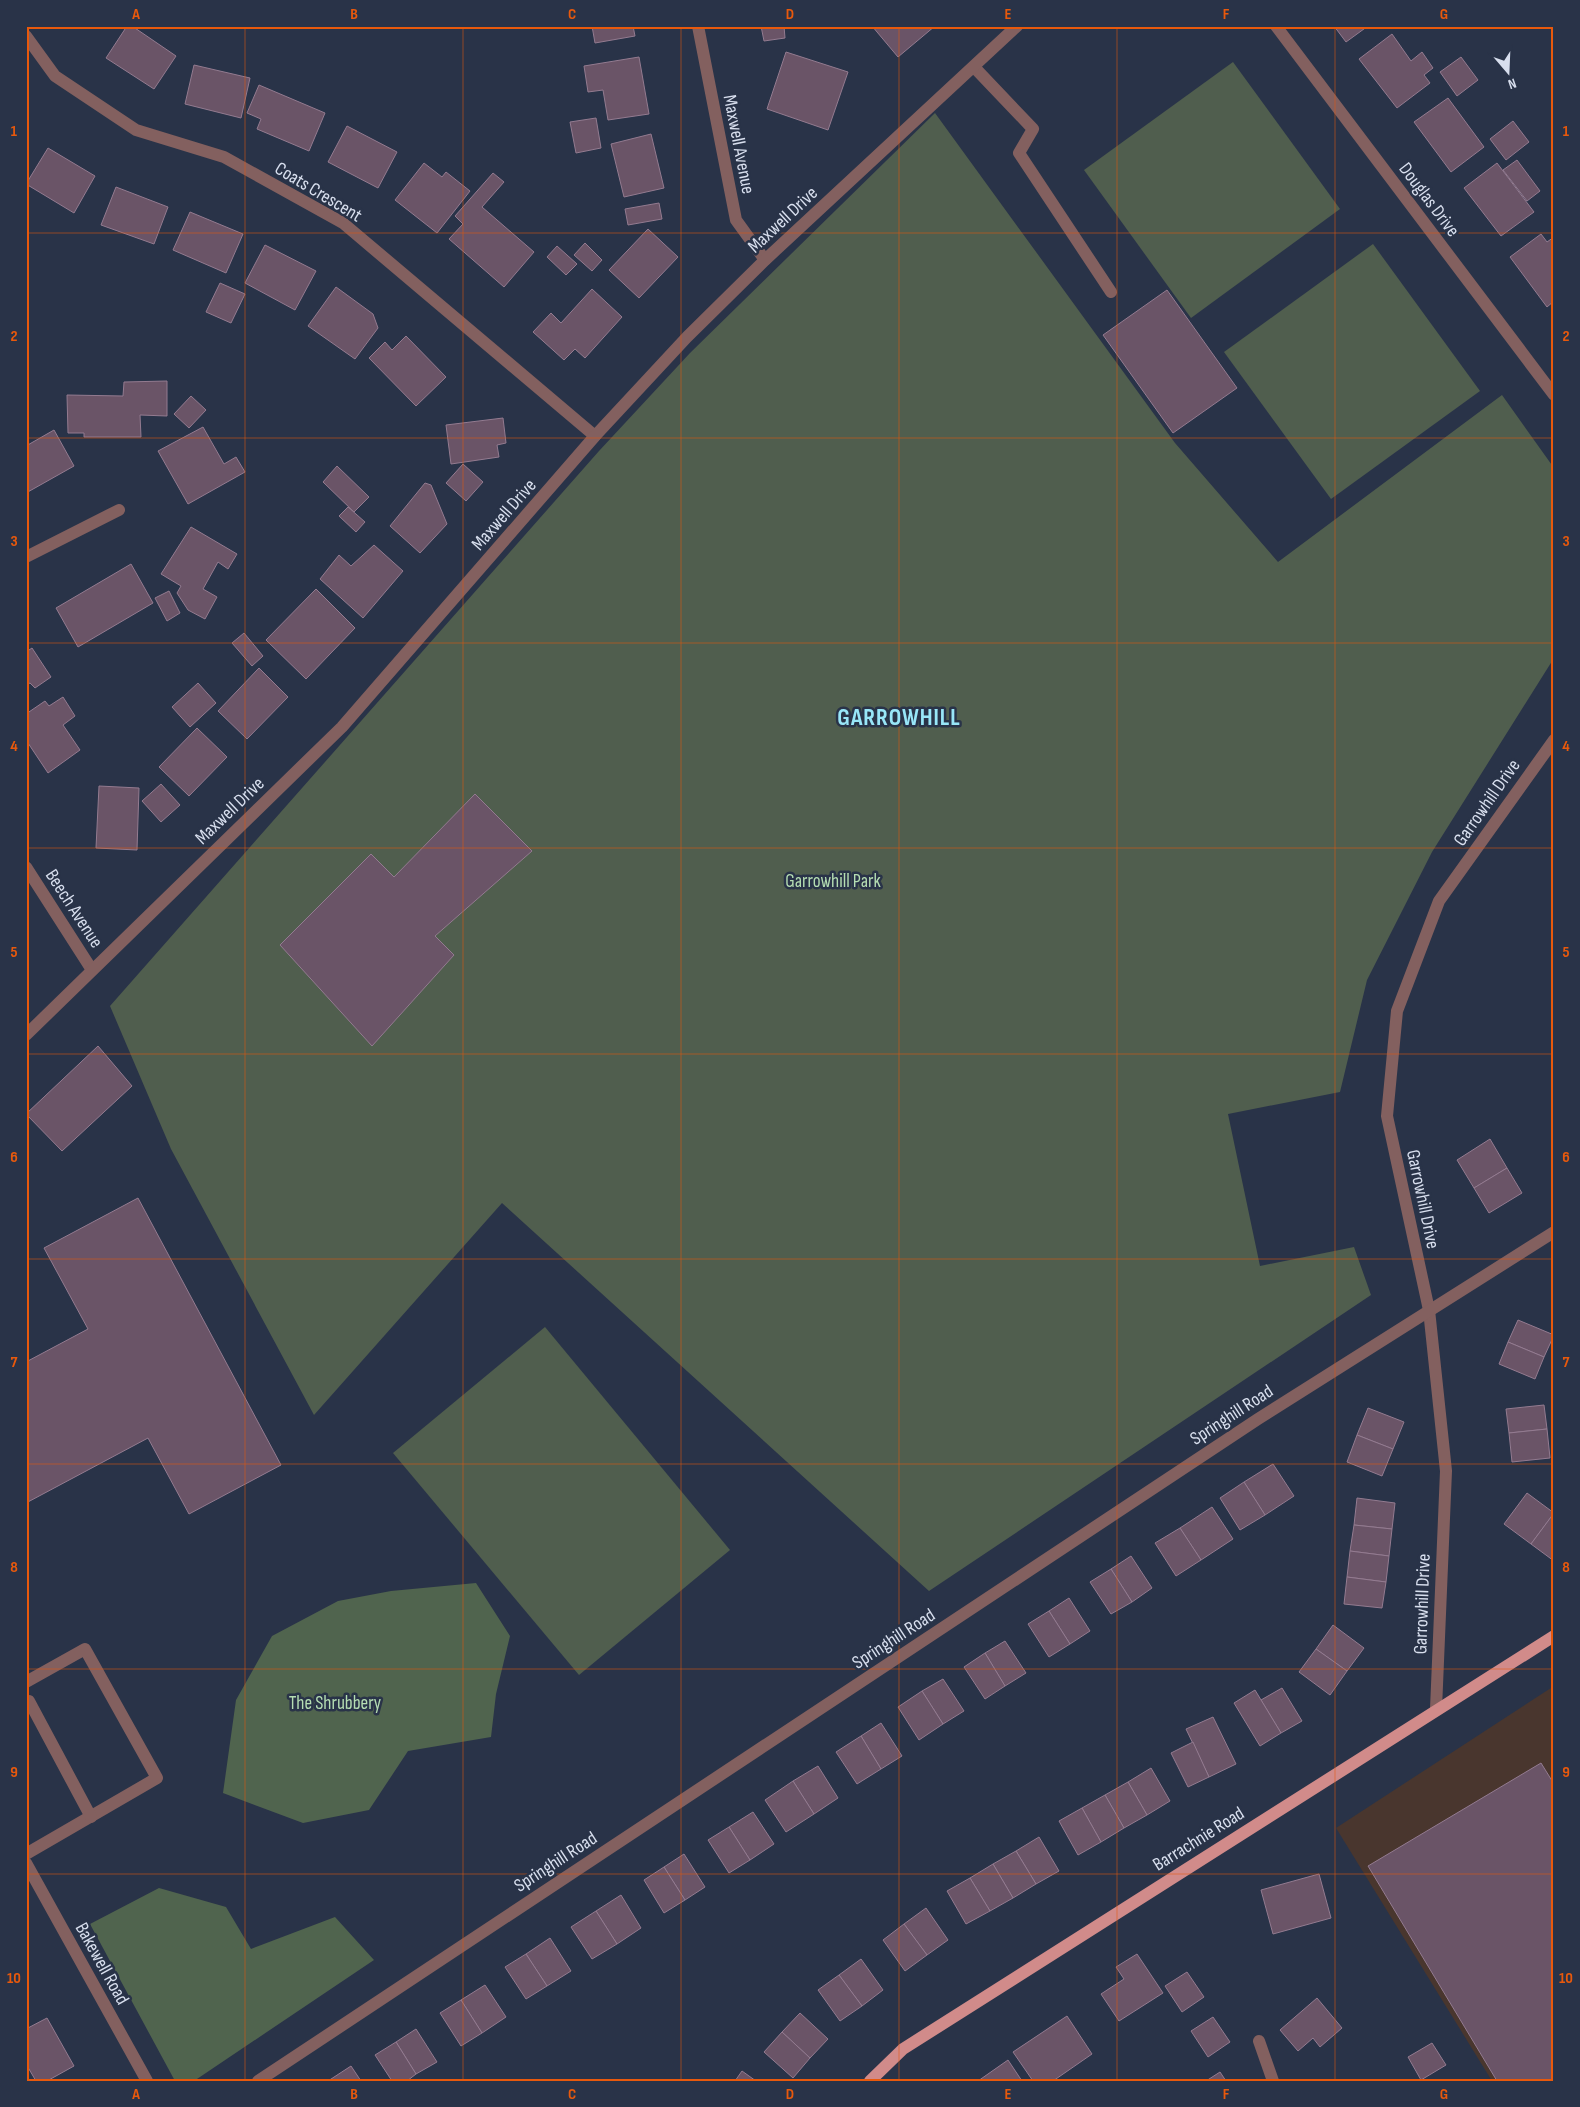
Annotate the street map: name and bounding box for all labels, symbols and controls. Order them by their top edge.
text: A [131,5,140,24]
text: B [350,5,358,24]
text: C [568,5,576,24]
text: D [786,5,794,24]
text: E [1005,5,1012,24]
text: F [1223,5,1230,24]
text: G [1440,5,1448,24]
north arrow [1482,48,1532,98]
text: N [1506,75,1518,93]
street label: Maxwell Avenue [718,93,759,196]
text: 1 [11,122,18,141]
text: 1 [1563,122,1570,141]
street label: Coats Crescent [270,157,366,227]
street label: Douglas Drive [1394,158,1464,241]
street label: Maxwell Drive [743,182,823,258]
text: 2 [10,327,18,346]
text: 2 [1562,327,1570,346]
street label: Maxwell Drive [467,475,541,555]
text: 3 [10,532,18,551]
text: 3 [1562,532,1570,551]
district label: GARROWHILL [837,703,961,732]
text: 4 [10,737,18,756]
text: 4 [1562,737,1570,756]
street label: Garrowhill Drive [1449,755,1526,851]
street label: Maxwell Drive [191,773,269,850]
street label: Beech Avenue [40,865,108,952]
park label: Garrowhill Park [785,870,881,893]
text: 5 [10,943,18,962]
text: 5 [1562,943,1570,962]
text: 6 [10,1148,18,1167]
street label: Garrowhill Drive [1401,1148,1444,1251]
text: 6 [1562,1148,1570,1167]
text: 7 [11,1353,18,1372]
text: 7 [1563,1353,1570,1372]
street label: Springhill Road [1186,1380,1278,1451]
street label: Garrowhill Drive [1409,1553,1436,1655]
text: 8 [10,1558,18,1577]
text: 8 [1562,1558,1570,1577]
street label: Springhill Road [848,1604,940,1675]
park label: The Shrubbery [289,1692,382,1715]
text: 9 [10,1763,18,1782]
text: 9 [1562,1763,1570,1782]
street label: Barrachnie Road [1149,1802,1249,1876]
street label: Springhill Road [510,1827,602,1898]
street label: Bakewell Road [70,1919,134,2009]
text: 10 [7,1969,21,1988]
text: 10 [1559,1969,1573,1988]
text: A [131,2085,140,2104]
text: B [350,2085,358,2104]
text: C [568,2085,576,2104]
text: D [786,2085,794,2104]
text: E [1005,2085,1012,2104]
text: F [1223,2085,1230,2104]
text: G [1440,2085,1448,2104]

